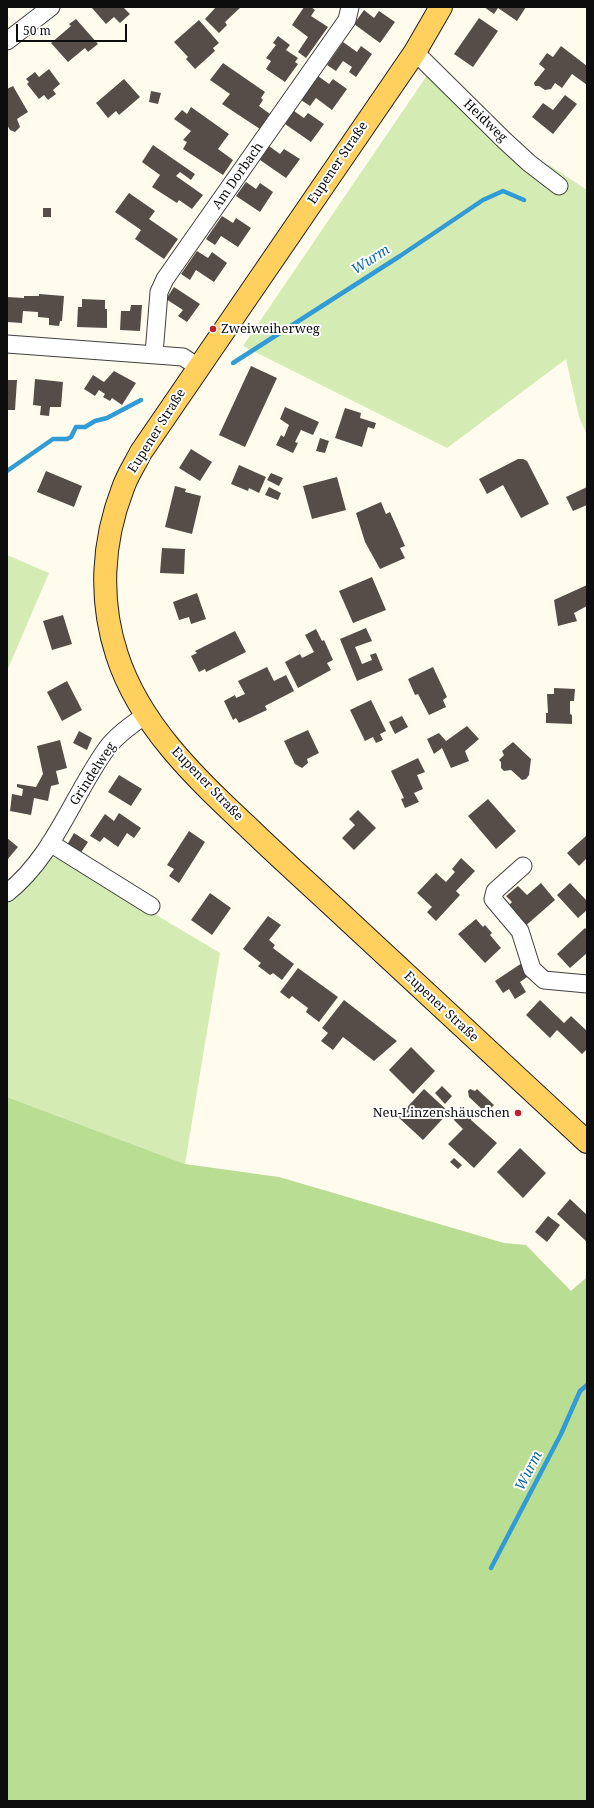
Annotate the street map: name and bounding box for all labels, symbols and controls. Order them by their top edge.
scale bar [18,16,129,42]
text: 50 m [23,22,51,39]
street label: Heidweg [460,96,510,146]
street label: Eupener Straße [305,119,371,207]
street label: Am Dorbach [209,140,267,212]
water label: Wurm [349,241,393,279]
place label: Zweiweiherweg [221,321,320,337]
marker: Zweiweiherweg [208,324,218,334]
street label: Eupener Straße [125,386,189,476]
street label: Grindelweg [67,740,119,808]
street label: Eupener Straße [168,744,246,824]
street label: Eupener Straße [400,968,482,1046]
place label: Neu-Linzenshäuschen [373,1105,510,1121]
marker: Neu-Linzenshäuschen [513,1108,523,1118]
water label: Wurm [512,1448,546,1494]

